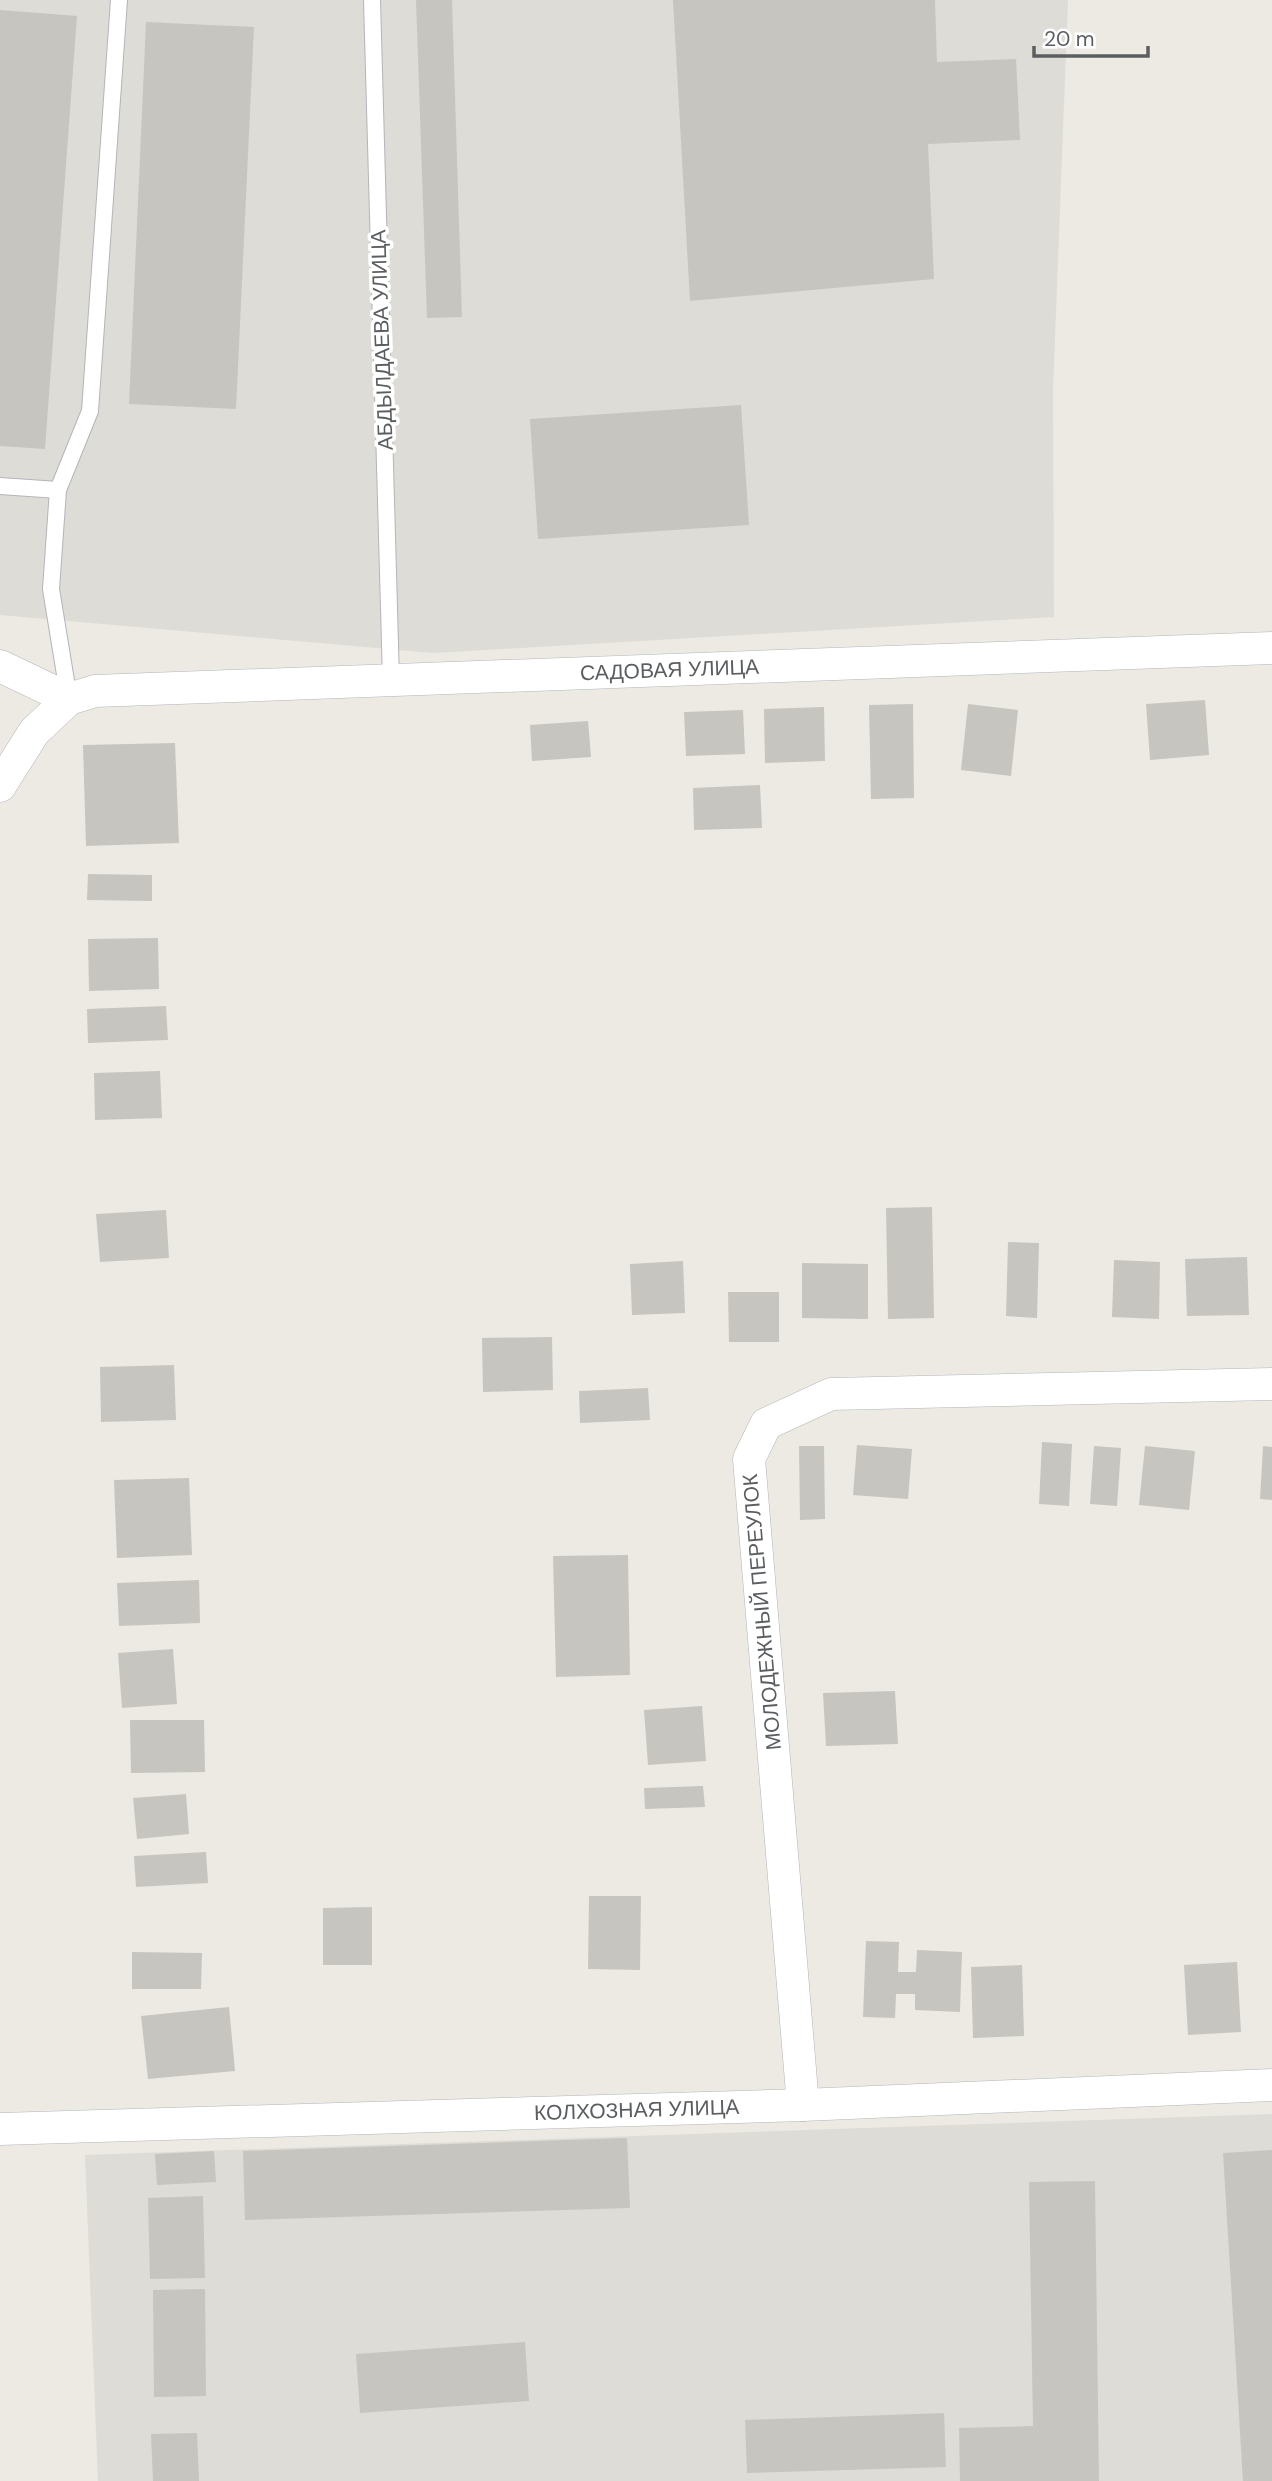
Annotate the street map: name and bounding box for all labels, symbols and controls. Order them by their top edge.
scale bar [1034,14,1148,58]
text: 20 m [1044,25,1095,53]
street label: АБДЫЛДАЕВА УЛИЦА [364,229,400,451]
street label: САДОВАЯ УЛИЦА [579,653,760,687]
street label: МОЛОДЕЖНЫЙ ПЕРЕУЛОК [736,1472,788,1751]
street label: КОЛХОЗНАЯ УЛИЦА [534,2093,740,2127]

